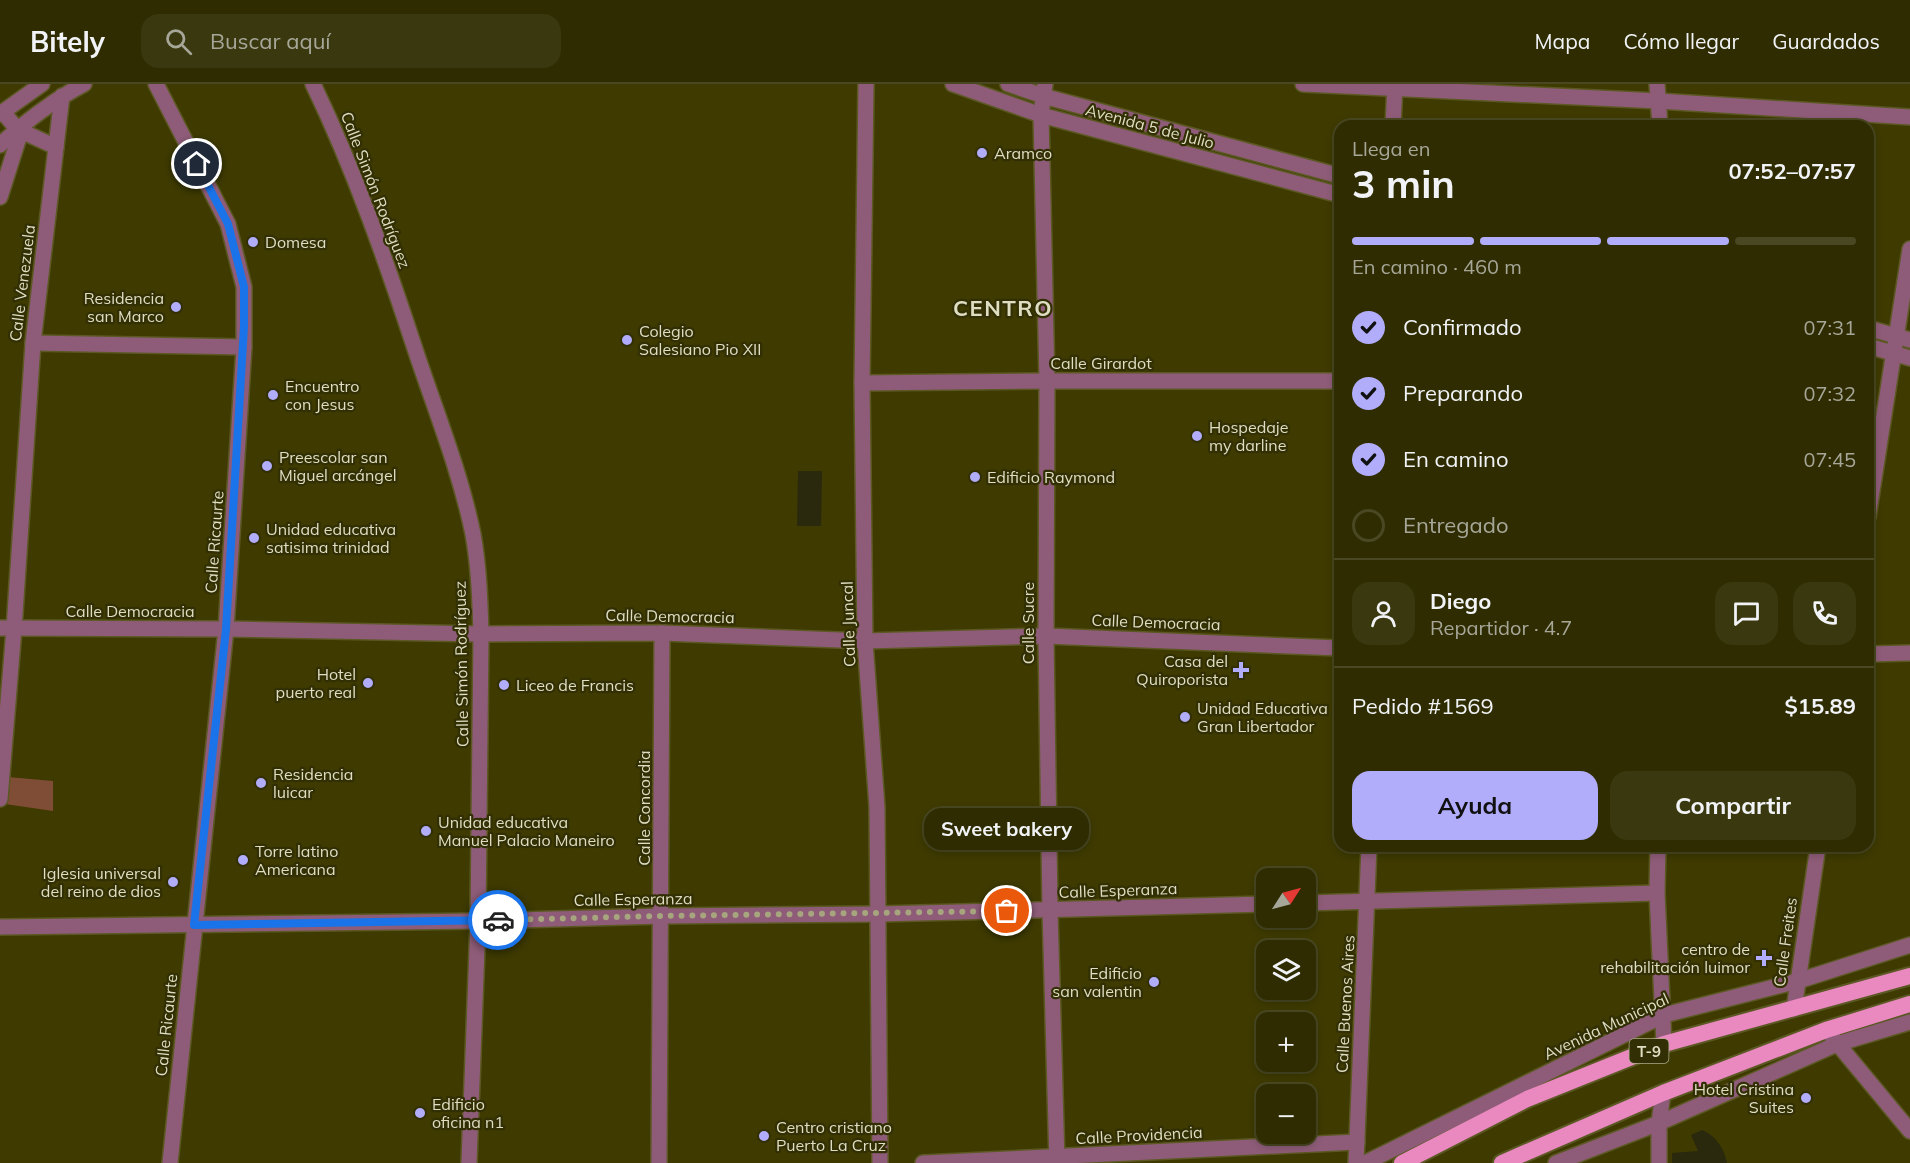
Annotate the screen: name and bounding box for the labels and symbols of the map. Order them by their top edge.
street label: Avenida 5 de Julio [1083,99,1217,153]
street label: Calle Simón Rodríguez [337,109,415,271]
pin [171,138,222,189]
place label: Aramco [994,143,1052,163]
marker: Aramco [975,146,989,160]
street label: Calle Venezuela [5,224,39,342]
place label: Domesa [265,232,326,252]
marker: Domesa [246,235,260,249]
place label: Residencia san Marco [84,288,164,326]
district label: CENTRO [953,294,1053,322]
marker: Residencia san Marco [169,300,183,314]
place label: Colegio Salesiano Pio XII [639,321,761,359]
marker: Colegio Salesiano Pio XII [620,333,634,347]
street label: Calle Girardot [1050,353,1152,373]
place label: Encuentro con Jesus [285,376,359,414]
marker: Encuentro con Jesus [266,388,280,402]
place label: Hospedaje my darline [1209,417,1288,455]
marker: Hospedaje my darline [1190,429,1204,443]
place label: Preescolar san Miguel arcángel [279,447,396,485]
marker: Preescolar san Miguel arcángel [260,459,274,473]
place label: Edificio Raymond [987,467,1115,487]
marker: Edificio Raymond [968,470,982,484]
street label: Calle Ricaurte [200,490,228,594]
place label: Unidad educativa satisima trinidad [266,519,396,557]
marker: Unidad educativa satisima trinidad [247,531,261,545]
street label: Calle Simón Rodríguez [450,581,472,747]
street label: Calle Juncal [837,581,859,667]
street label: Calle Sucre [1018,582,1038,664]
street label: Calle Democracia [65,601,195,621]
street label: Calle Democracia [605,605,735,627]
street label: Calle Democracia [1091,610,1221,634]
place label: Casa del Quiroporista [1136,651,1228,689]
marker: Casa del Quiroporista [1232,661,1250,679]
place label: Hotel puerto real [276,664,356,702]
place label: Liceo de Francis [516,675,634,695]
marker: Hotel puerto real [361,676,375,690]
marker: Liceo de Francis [497,678,511,692]
place label: Unidad Educativa Gran Libertador [1197,698,1328,736]
marker: Unidad Educativa Gran Libertador [1178,710,1192,724]
street label: Calle Concordia [634,750,654,866]
place label: Residencia luicar [273,764,353,802]
marker: Residencia luicar [254,776,268,790]
callout: Sweet bakery [924,809,1090,851]
place label: Unidad educativa Manuel Palacio Maneiro [438,812,615,850]
marker: Unidad educativa Manuel Palacio Maneiro [419,824,433,838]
place label: Torre latino Americana [255,841,338,879]
marker: Torre latino Americana [236,853,250,867]
place label: Iglesia universal del reino de dios [41,863,161,901]
north arrow [1256,868,1316,928]
marker: Iglesia universal del reino de dios [166,875,180,889]
street label: Calle Esperanza [1058,878,1178,902]
pin [981,885,1032,936]
street label: Calle Esperanza [573,888,693,910]
courier [468,890,528,950]
street label: Calle Freites [1769,896,1801,988]
street label: Calle Buenos Aires [1331,934,1359,1073]
place label: centro de rehabilitación luimor [1600,939,1750,977]
marker: centro de rehabilitación luimor [1755,949,1773,967]
place label: Edificio san valentin [1052,963,1142,1001]
street label: Calle Ricaurte [151,973,181,1077]
marker: Edificio san valentin [1147,975,1161,989]
street label: Avenida Municipal [1540,988,1672,1064]
road number: T-9 [1630,1039,1668,1063]
place label: Hotel Cristina Suites [1694,1079,1794,1117]
marker: Hotel Cristina Suites [1799,1091,1813,1105]
place label: Edificio oficina n1 [432,1094,504,1132]
marker: Edificio oficina n1 [413,1106,427,1120]
place label: Centro cristiano Puerto La Cruz [776,1117,892,1155]
street label: Calle Providencia [1075,1122,1203,1148]
marker: Centro cristiano Puerto La Cruz [757,1129,771,1143]

